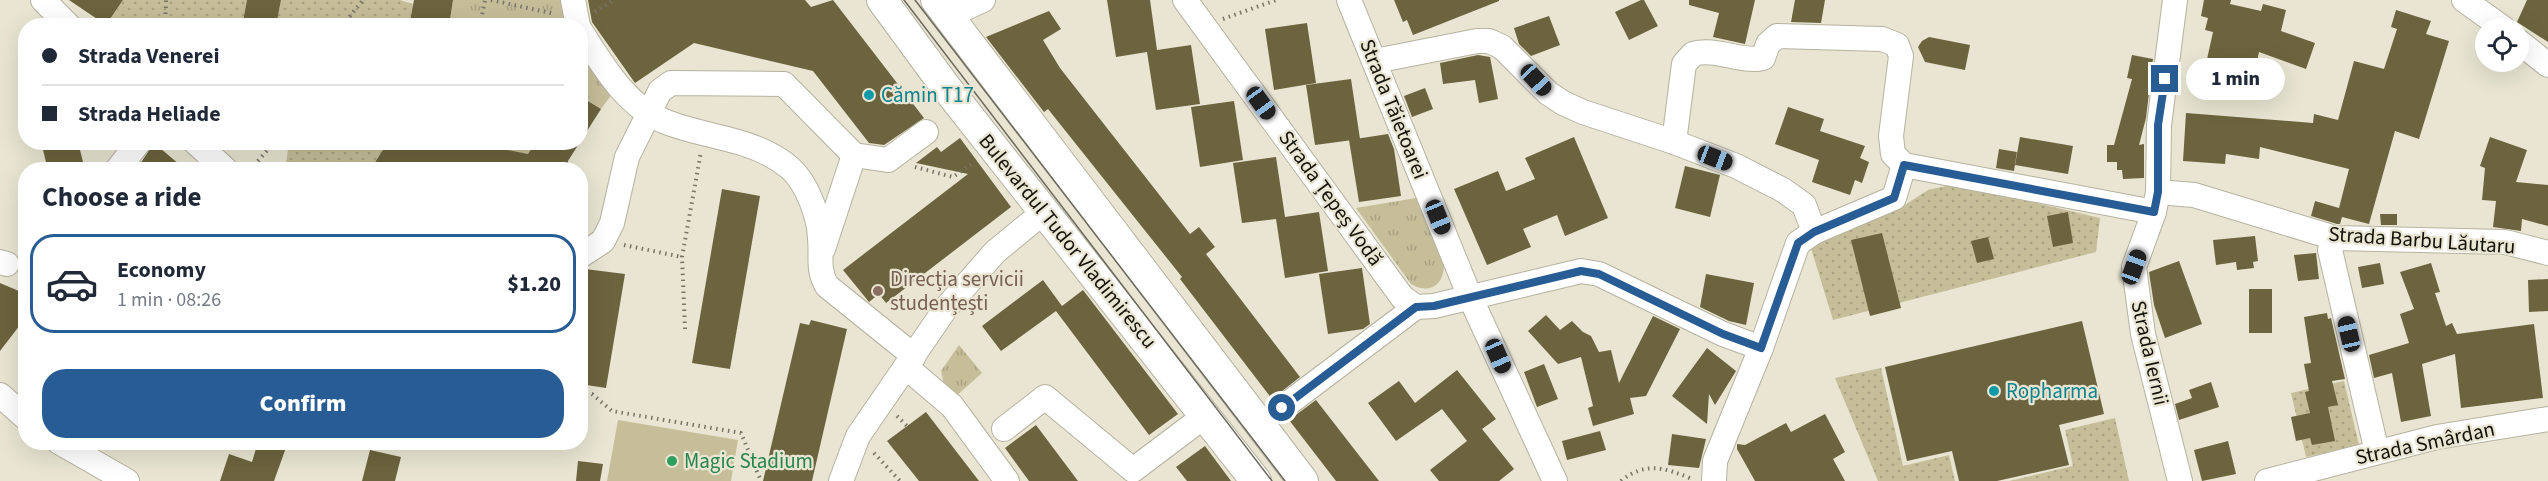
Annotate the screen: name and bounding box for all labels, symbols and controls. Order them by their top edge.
map controls [2475,18,2529,72]
button: locate [2475,18,2529,72]
street label: Strada Tăietoarei [1352,35,1436,183]
text: Strada Venerei [78,40,220,72]
callout: 1 min [2186,58,2285,100]
car [1517,61,1555,99]
route end [2151,65,2178,92]
text: 1 min [2211,65,2260,93]
place label: Cămin T17 [881,80,974,110]
car [1243,83,1279,123]
marker: Cămin T17 [862,88,876,102]
text: Strada Heliade [78,98,221,130]
street label: Strada Țepeș Vodă [1272,124,1390,272]
street label: Bulevardul Tudor Vladimirescu [972,127,1164,355]
car [1695,143,1735,173]
text: Choose a ride [42,178,202,217]
car [1423,197,1453,237]
street label: Strada Barbu Lăutaru [2328,219,2516,261]
car [2119,247,2149,287]
text: Economy [117,254,206,286]
icon: car [45,257,99,311]
place label: Direcția servicii studențești [890,264,1024,318]
text: $1.20 [507,268,561,300]
marker: Direcția servicii studențești [871,284,885,298]
text: 1 min · 08:26 [117,286,221,314]
street label: Strada Iernii [2123,298,2177,408]
car [2336,314,2362,354]
car [1482,336,1514,376]
button: Confirm [42,369,564,438]
place label: Ropharma [2006,376,2098,406]
marker: Ropharma [1987,384,2001,398]
route start [1268,394,1295,421]
street label: Strada Smârdan [2353,414,2497,472]
place label: Magic Stadium [684,446,813,476]
marker: Magic Stadium [665,454,679,468]

